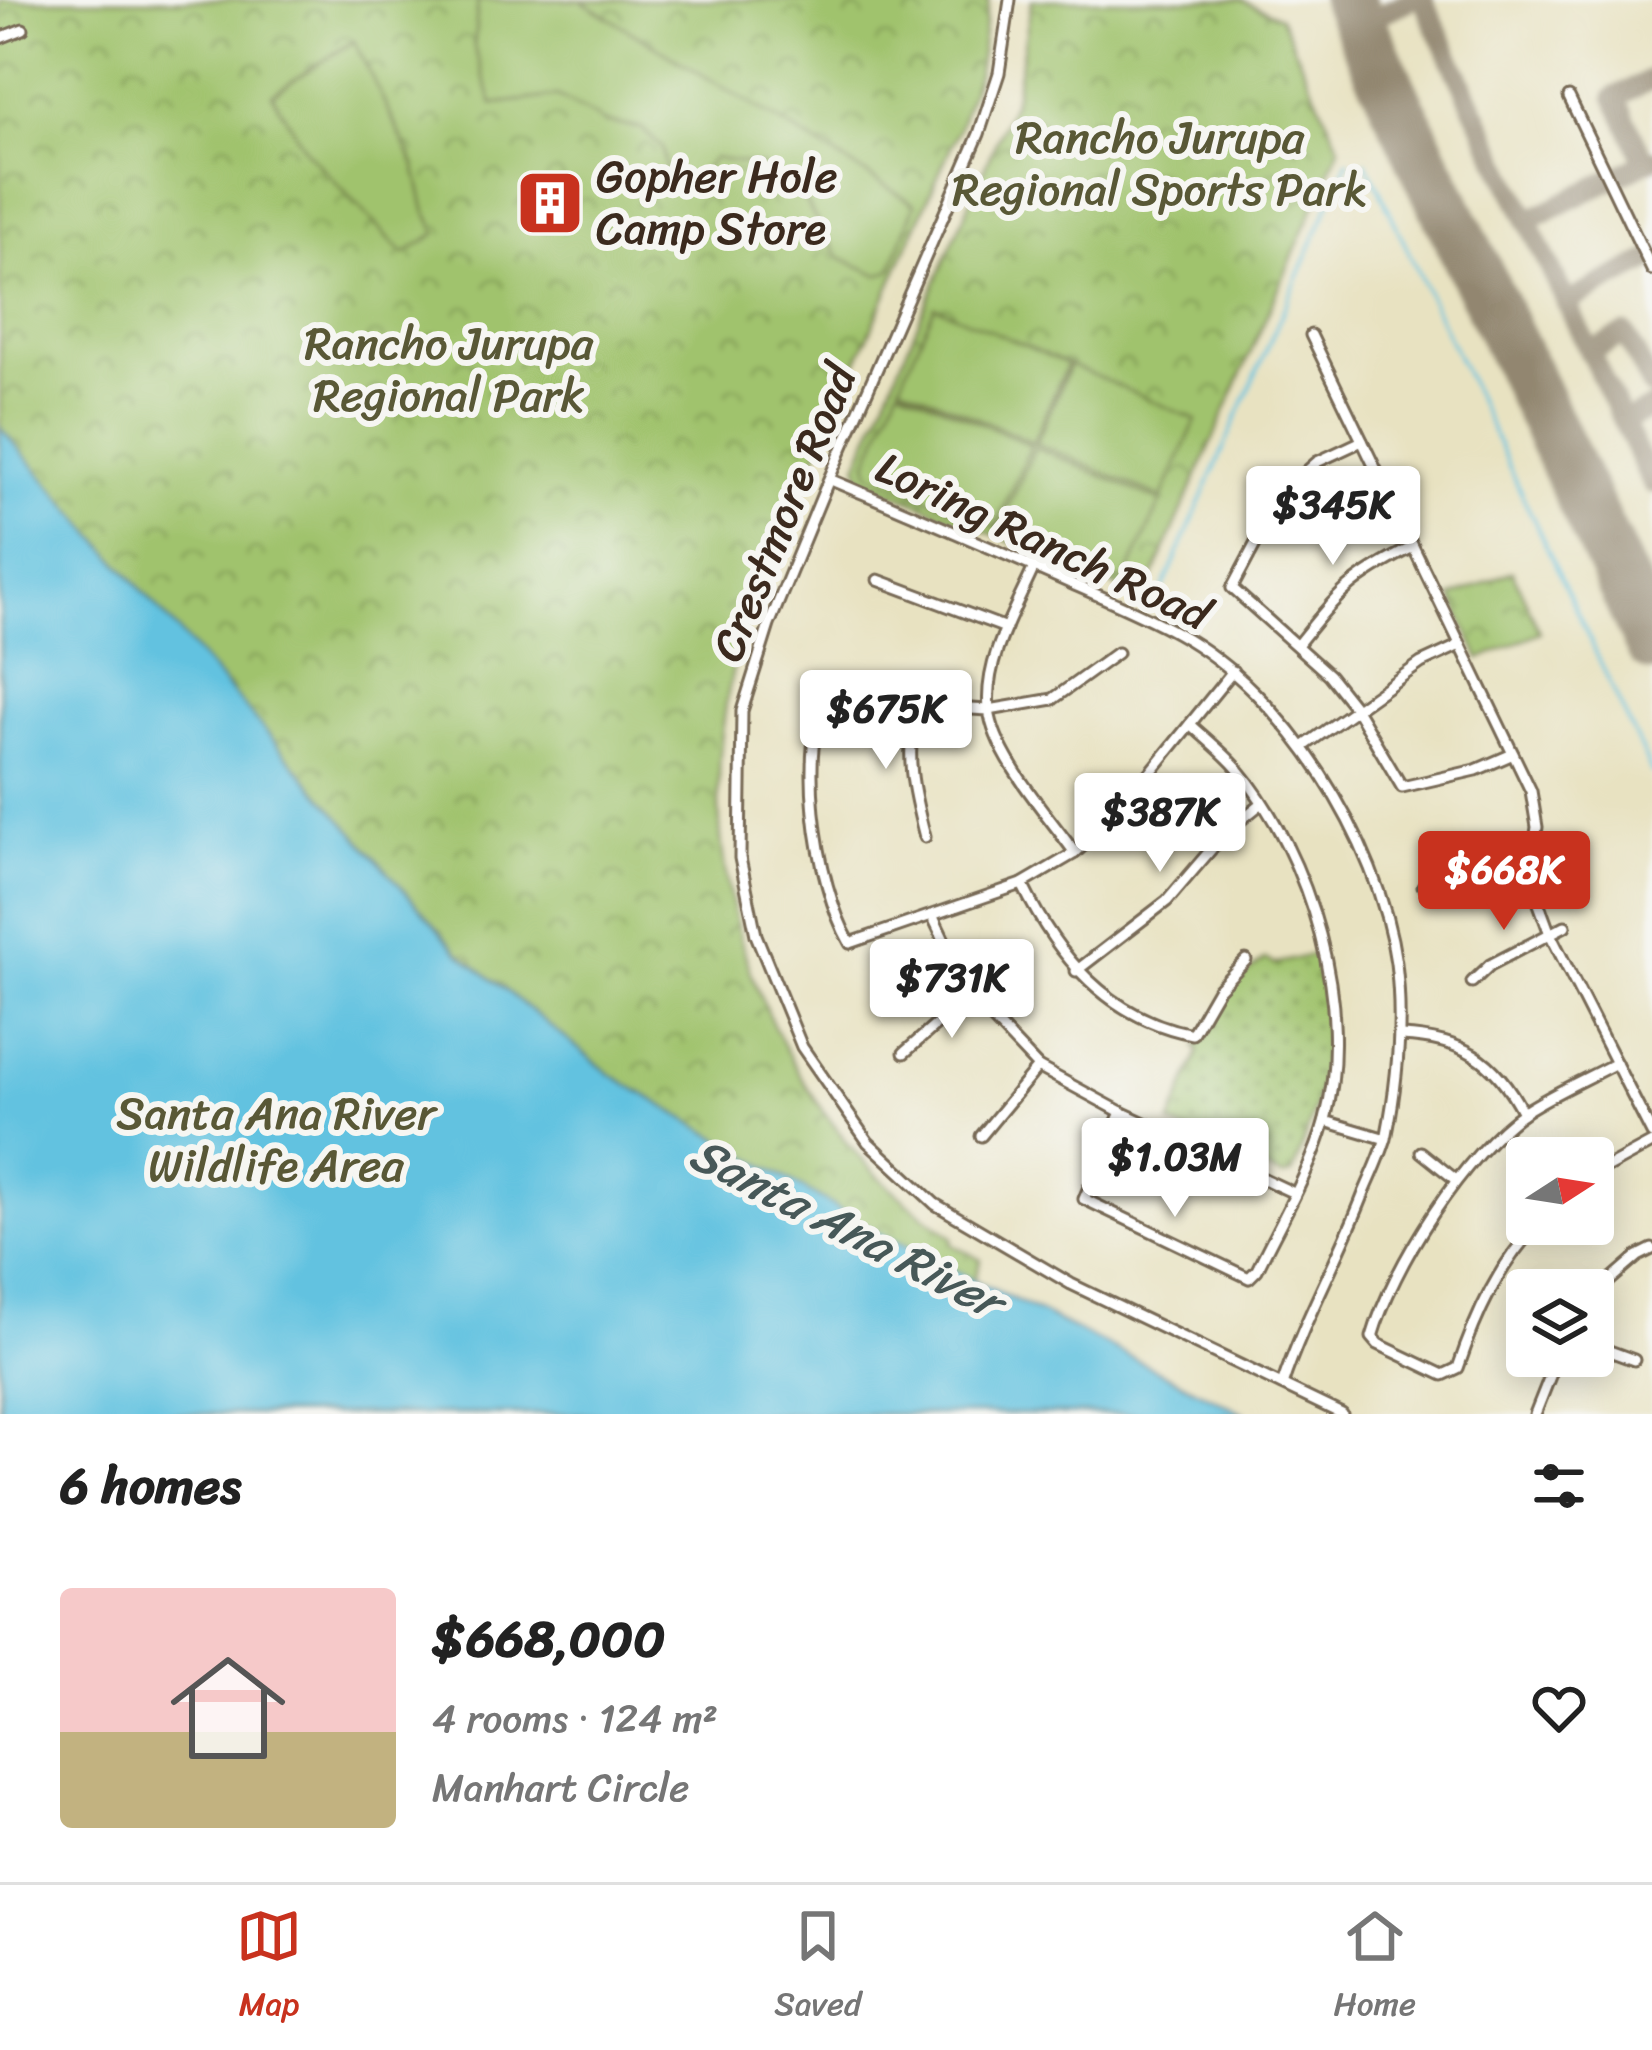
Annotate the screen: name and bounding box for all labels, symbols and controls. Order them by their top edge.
park label: Rancho Jurupa Regional Sports Park [952,98,1368,230]
place label: Gopher Hole Camp Store [596,137,838,269]
building icon: Gopher Hole Camp Store [515,168,585,238]
park label: Rancho Jurupa Regional Park [305,304,594,436]
street label: Crestmore Road [688,349,881,674]
street label: Loring Ranch Road [862,428,1227,655]
pin: $345K [1249,466,1417,568]
text: $345K [1273,470,1393,539]
pin: $675K [802,670,970,772]
text: $675K [827,674,945,743]
pin: $387K [1076,773,1244,875]
text: $387K [1101,777,1219,846]
pin: $668K [1420,831,1588,933]
text: $668K [1445,835,1563,904]
pin: $731K [868,939,1036,1041]
text: $731K [897,943,1007,1012]
park label: Santa Ana River Wildlife Area [116,1074,438,1206]
water label: Santa Ana River [675,1112,1025,1346]
pin: $1.03M [1077,1118,1273,1220]
text: $1.03M [1109,1122,1241,1191]
north arrow [1506,1137,1614,1245]
map controls [1506,1137,1614,1377]
button: layers [1506,1269,1614,1377]
text: 6 homes [60,1441,241,1531]
icon: filters [1526,1453,1592,1519]
text: $668,000 [432,1594,665,1684]
icon: home [156,1636,300,1780]
icon: heart [1526,1675,1592,1741]
text: 4 rooms · 124 m² [432,1684,718,1753]
text: Manhart Circle [432,1753,689,1822]
tab: Map [236,1903,302,2033]
tab: Saved [774,1903,861,2033]
tab: Home [1333,1903,1416,2033]

